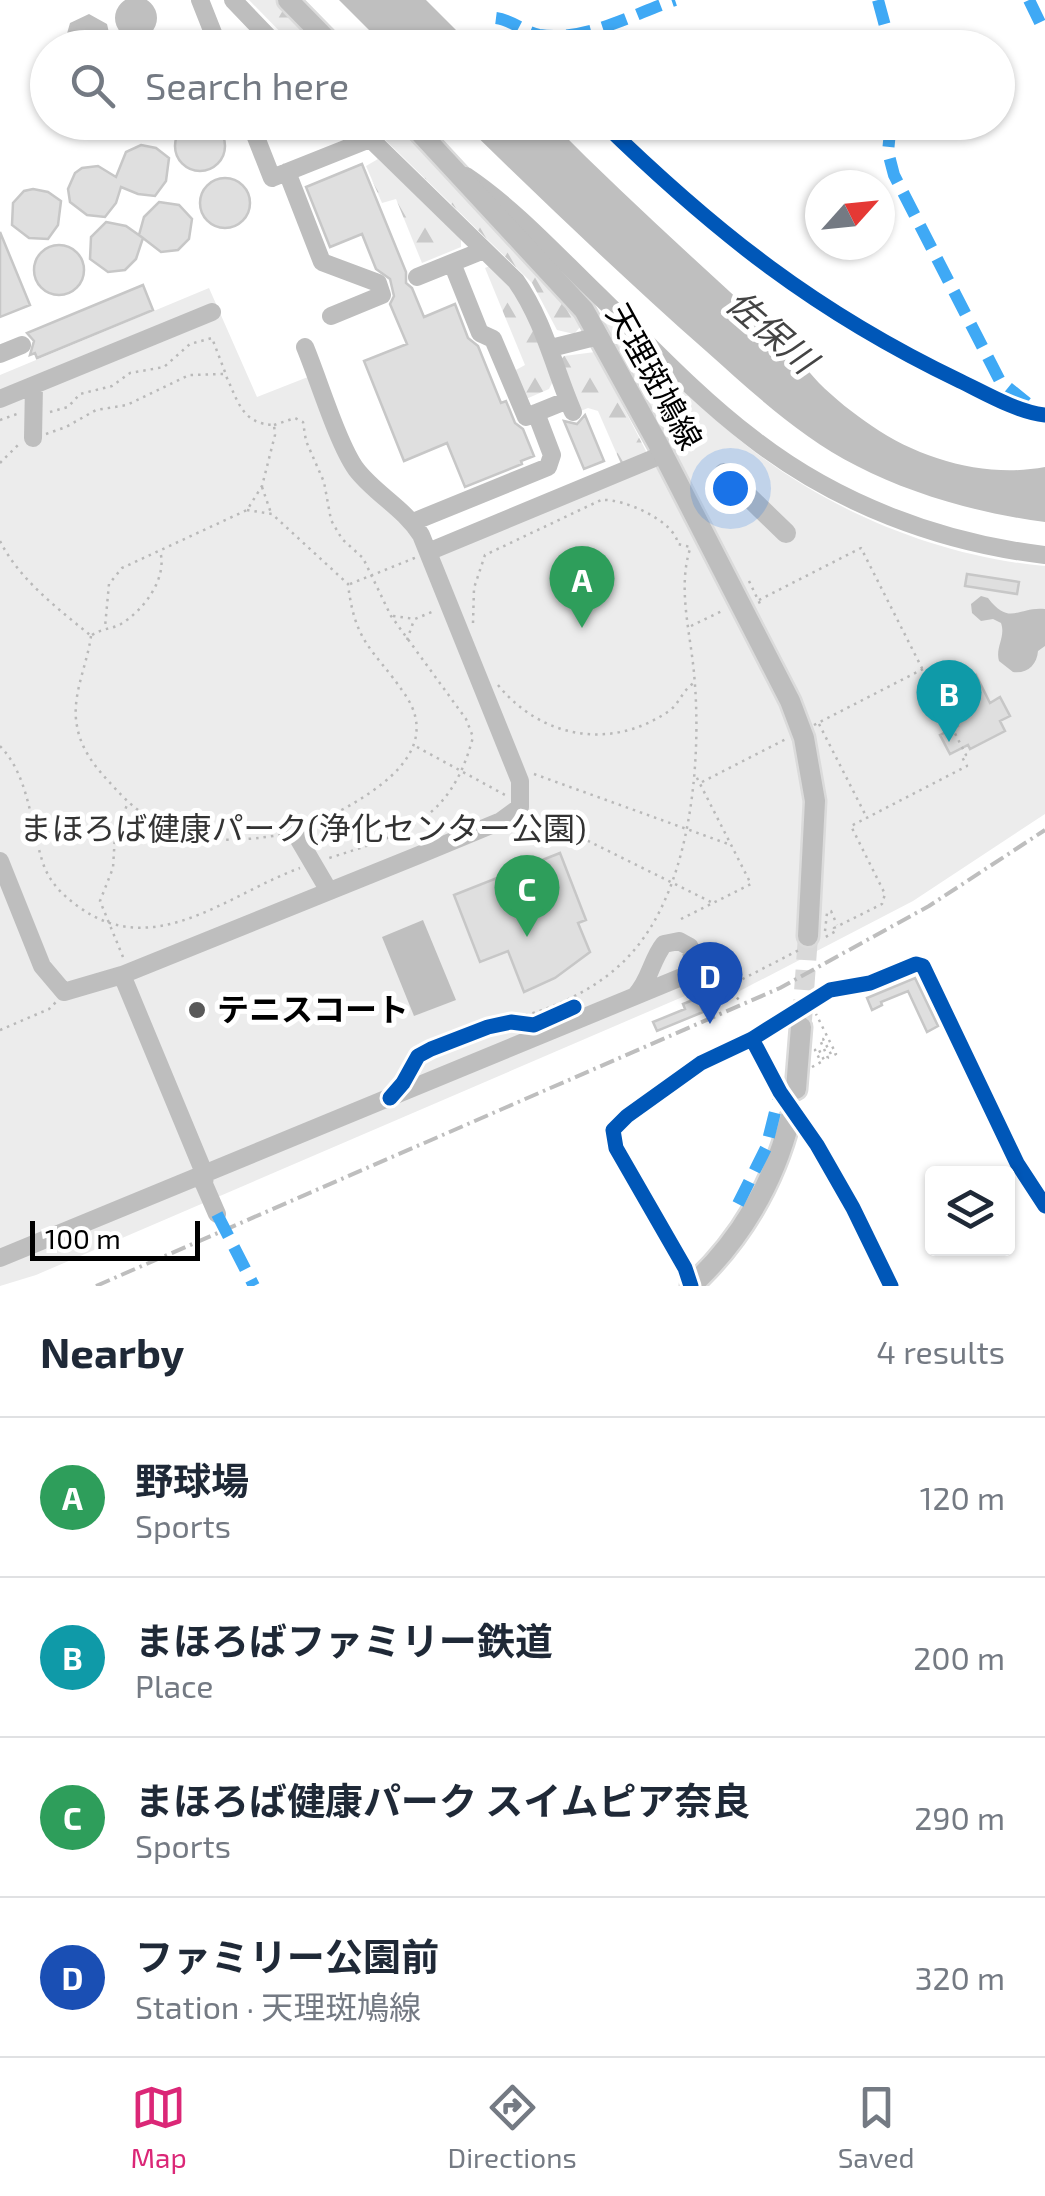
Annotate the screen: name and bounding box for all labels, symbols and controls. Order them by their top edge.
search box [30,30,1015,140]
icon: search [65,58,120,113]
text: Search here [145,62,349,108]
north arrow [805,170,895,260]
water label: 佐保川 [719,280,829,383]
street label: 天理斑鳩線 [600,297,711,455]
your location [705,463,756,514]
pin: A [550,546,614,628]
pin: B [916,660,982,742]
park label: まほろば健康パーク(浄化センター公園) [20,808,586,846]
pin: C [494,854,560,937]
pin: D [678,942,742,1024]
place label: テニスコート [217,989,409,1027]
marker: テニスコート [186,999,208,1021]
map controls [925,1166,1015,1256]
button: layers [925,1166,1015,1256]
scale bar [30,1216,200,1260]
text: 100 m [45,1221,121,1255]
text: Nearby [40,1326,184,1376]
text: 4 results [876,1332,1005,1370]
text: 野球場 [135,1457,249,1503]
text: A [62,1478,83,1516]
text: 120 m [920,1478,1005,1516]
text: Sports [135,1506,231,1544]
text: まほろばファミリー鉄道 [135,1617,553,1663]
text: B [62,1638,83,1676]
text: 200 m [913,1638,1005,1676]
text: Place [135,1666,214,1704]
text: まほろば健康パーク スイムピア奈良 [135,1777,750,1823]
text: C [63,1798,82,1836]
text: 290 m [914,1798,1005,1836]
text: Sports [135,1826,231,1864]
text: ファミリー公園前 [135,1933,439,1979]
text: D [62,1958,83,1996]
text: 320 m [915,1958,1005,1996]
text: Station · 天理斑鳩線 [135,1987,421,2025]
tab: Map [130,2080,187,2174]
tab: Directions [448,2080,577,2174]
tab: Saved [838,2080,915,2174]

